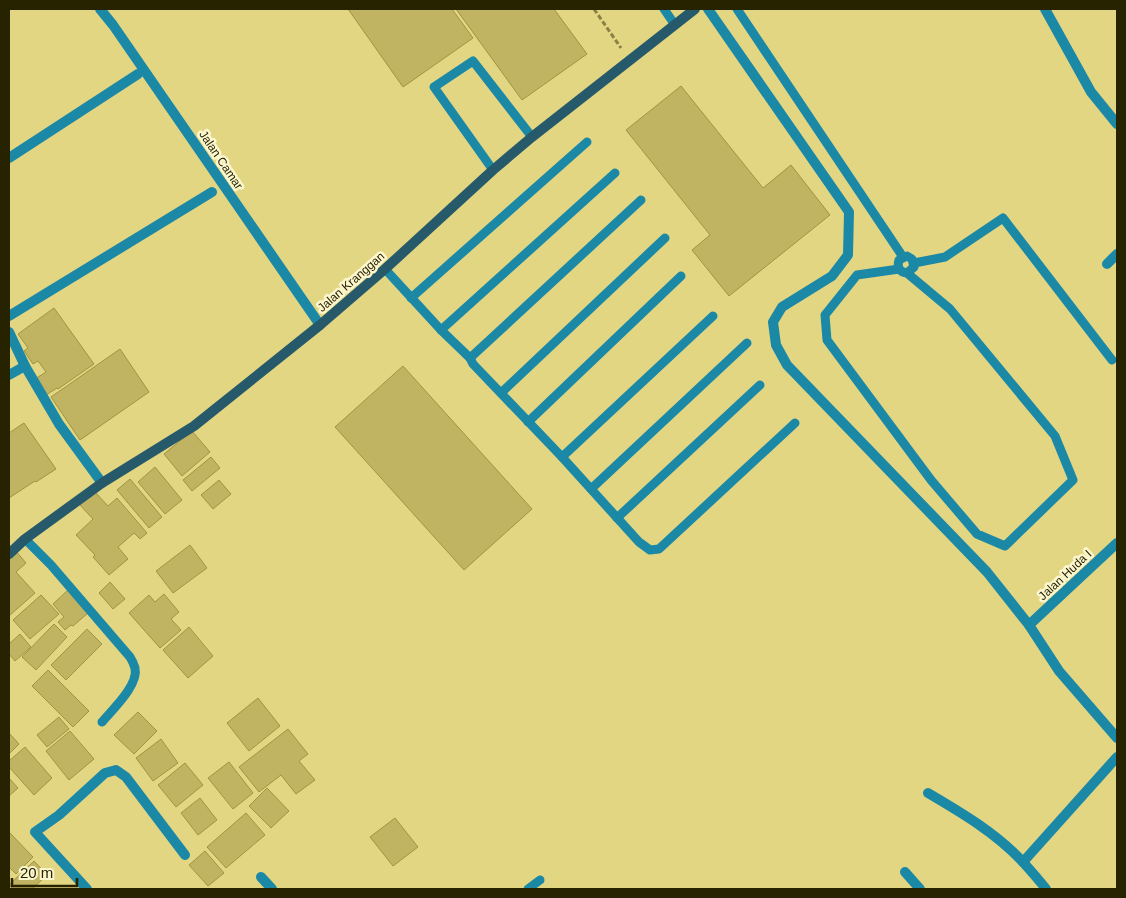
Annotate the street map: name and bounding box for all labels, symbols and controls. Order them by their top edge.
street label: Jalan Camar [196,128,246,192]
street label: Jalan Kranggan [315,249,387,315]
street label: Jalan Huda I [1036,547,1094,603]
scale bar [12,856,78,888]
text: 20 m [20,864,53,881]

